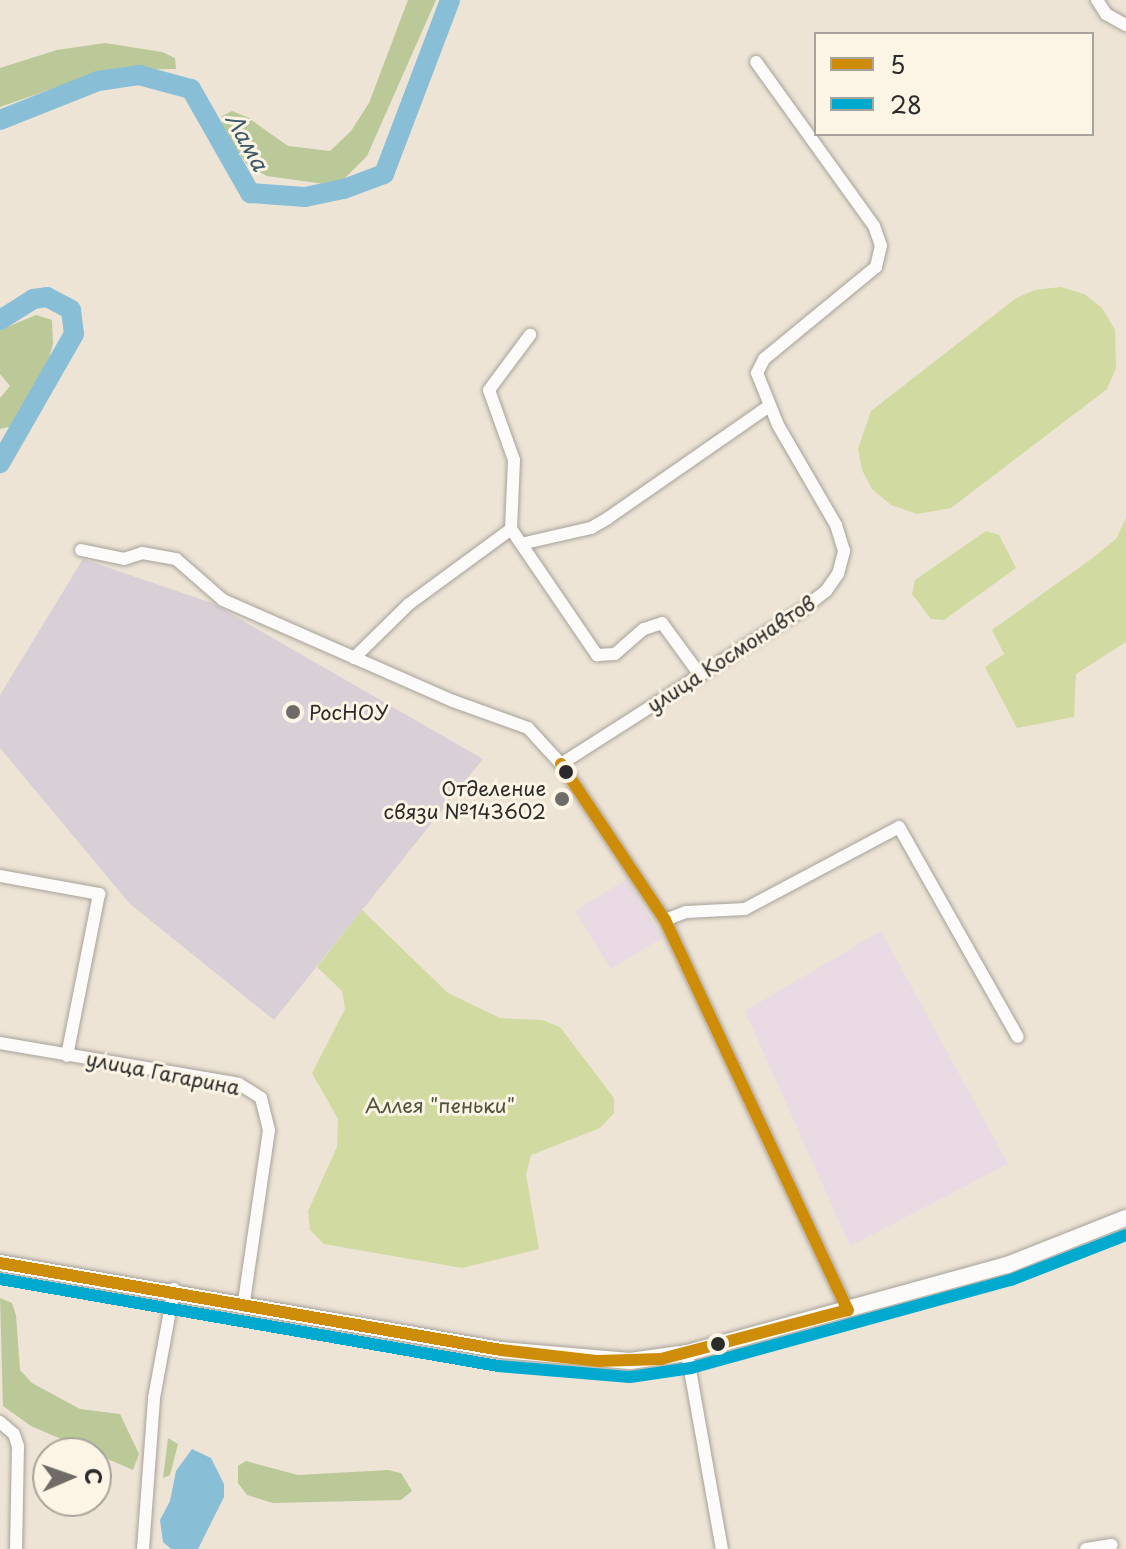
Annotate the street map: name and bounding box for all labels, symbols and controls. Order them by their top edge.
legend [814,32,1094,136]
text: 5 [890,46,905,82]
text: 28 [890,86,922,122]
water label: Лама [221,107,275,175]
street label: улица Космонавтов [642,590,820,718]
place label: РосНОУ [309,700,388,724]
marker: РосНОУ [284,703,302,721]
unlabelled marker [558,764,574,780]
place label: Отделение связи №143602 [383,776,546,823]
marker: Отделение связи №143602 [553,790,571,808]
street label: улица Гагарина [84,1046,242,1100]
park label: Аллея "пеньки" [365,1093,515,1117]
unlabelled marker [710,1336,726,1352]
north arrow [32,1437,112,1517]
text: С [78,1467,111,1485]

